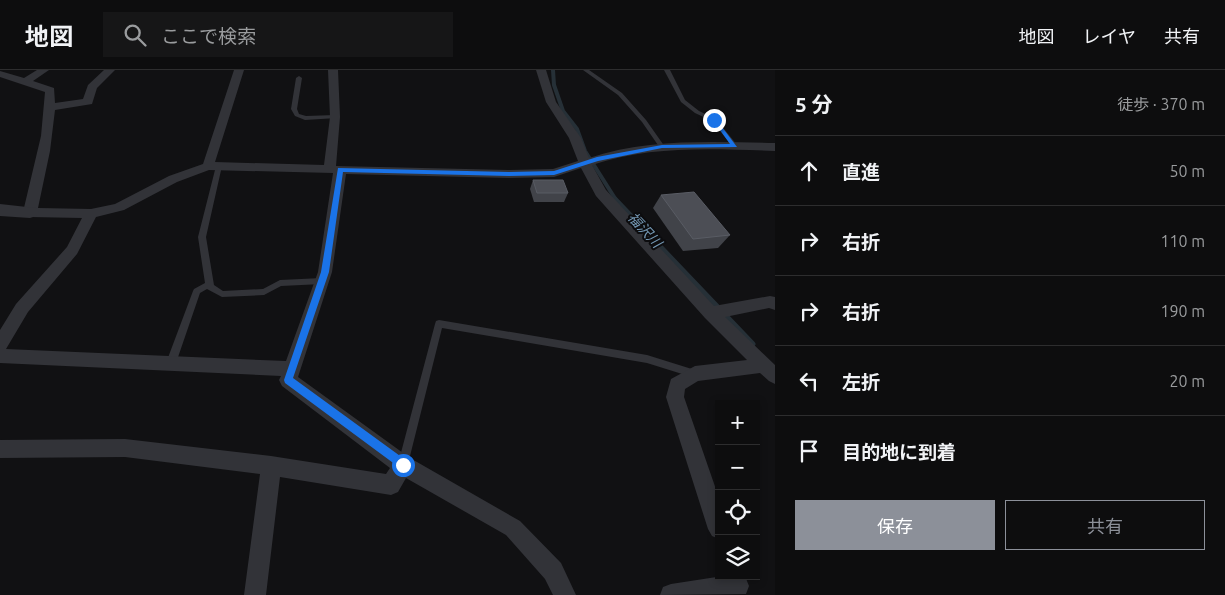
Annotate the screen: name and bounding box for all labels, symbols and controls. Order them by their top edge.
search box [103,12,453,57]
icon: search [121,21,149,49]
text: 地図 [25,23,73,50]
text: ここで検索 [161,25,256,47]
text: 地図 [1019,26,1055,46]
text: レイヤ [1083,26,1136,46]
text: 共有 [1164,26,1200,46]
text: 5 分 [795,92,833,116]
text: 徒歩 · 370 m [1117,95,1205,113]
route end [703,109,726,132]
icon: ahead [795,157,823,185]
text: 直進 [842,161,880,183]
text: 50 m [1169,162,1205,180]
water label: 福沢川 [625,209,667,252]
icon: right [795,227,823,255]
text: 右折 [842,231,880,253]
text: 110 m [1160,232,1205,250]
icon: right [795,297,823,325]
text: 右折 [842,301,880,323]
text: 190 m [1160,302,1205,320]
icon: left [795,367,823,395]
text: 左折 [842,371,880,393]
text: 20 m [1169,372,1205,390]
map controls [715,400,760,580]
button: + [715,400,760,445]
icon: arrive [795,437,823,465]
text: 目的地に到着 [842,441,956,463]
button: − [715,445,760,490]
route start [392,454,415,477]
button: locate [715,490,760,535]
button: 保存 [795,500,995,550]
button: 共有 [1005,500,1205,550]
button: layers [715,535,760,580]

